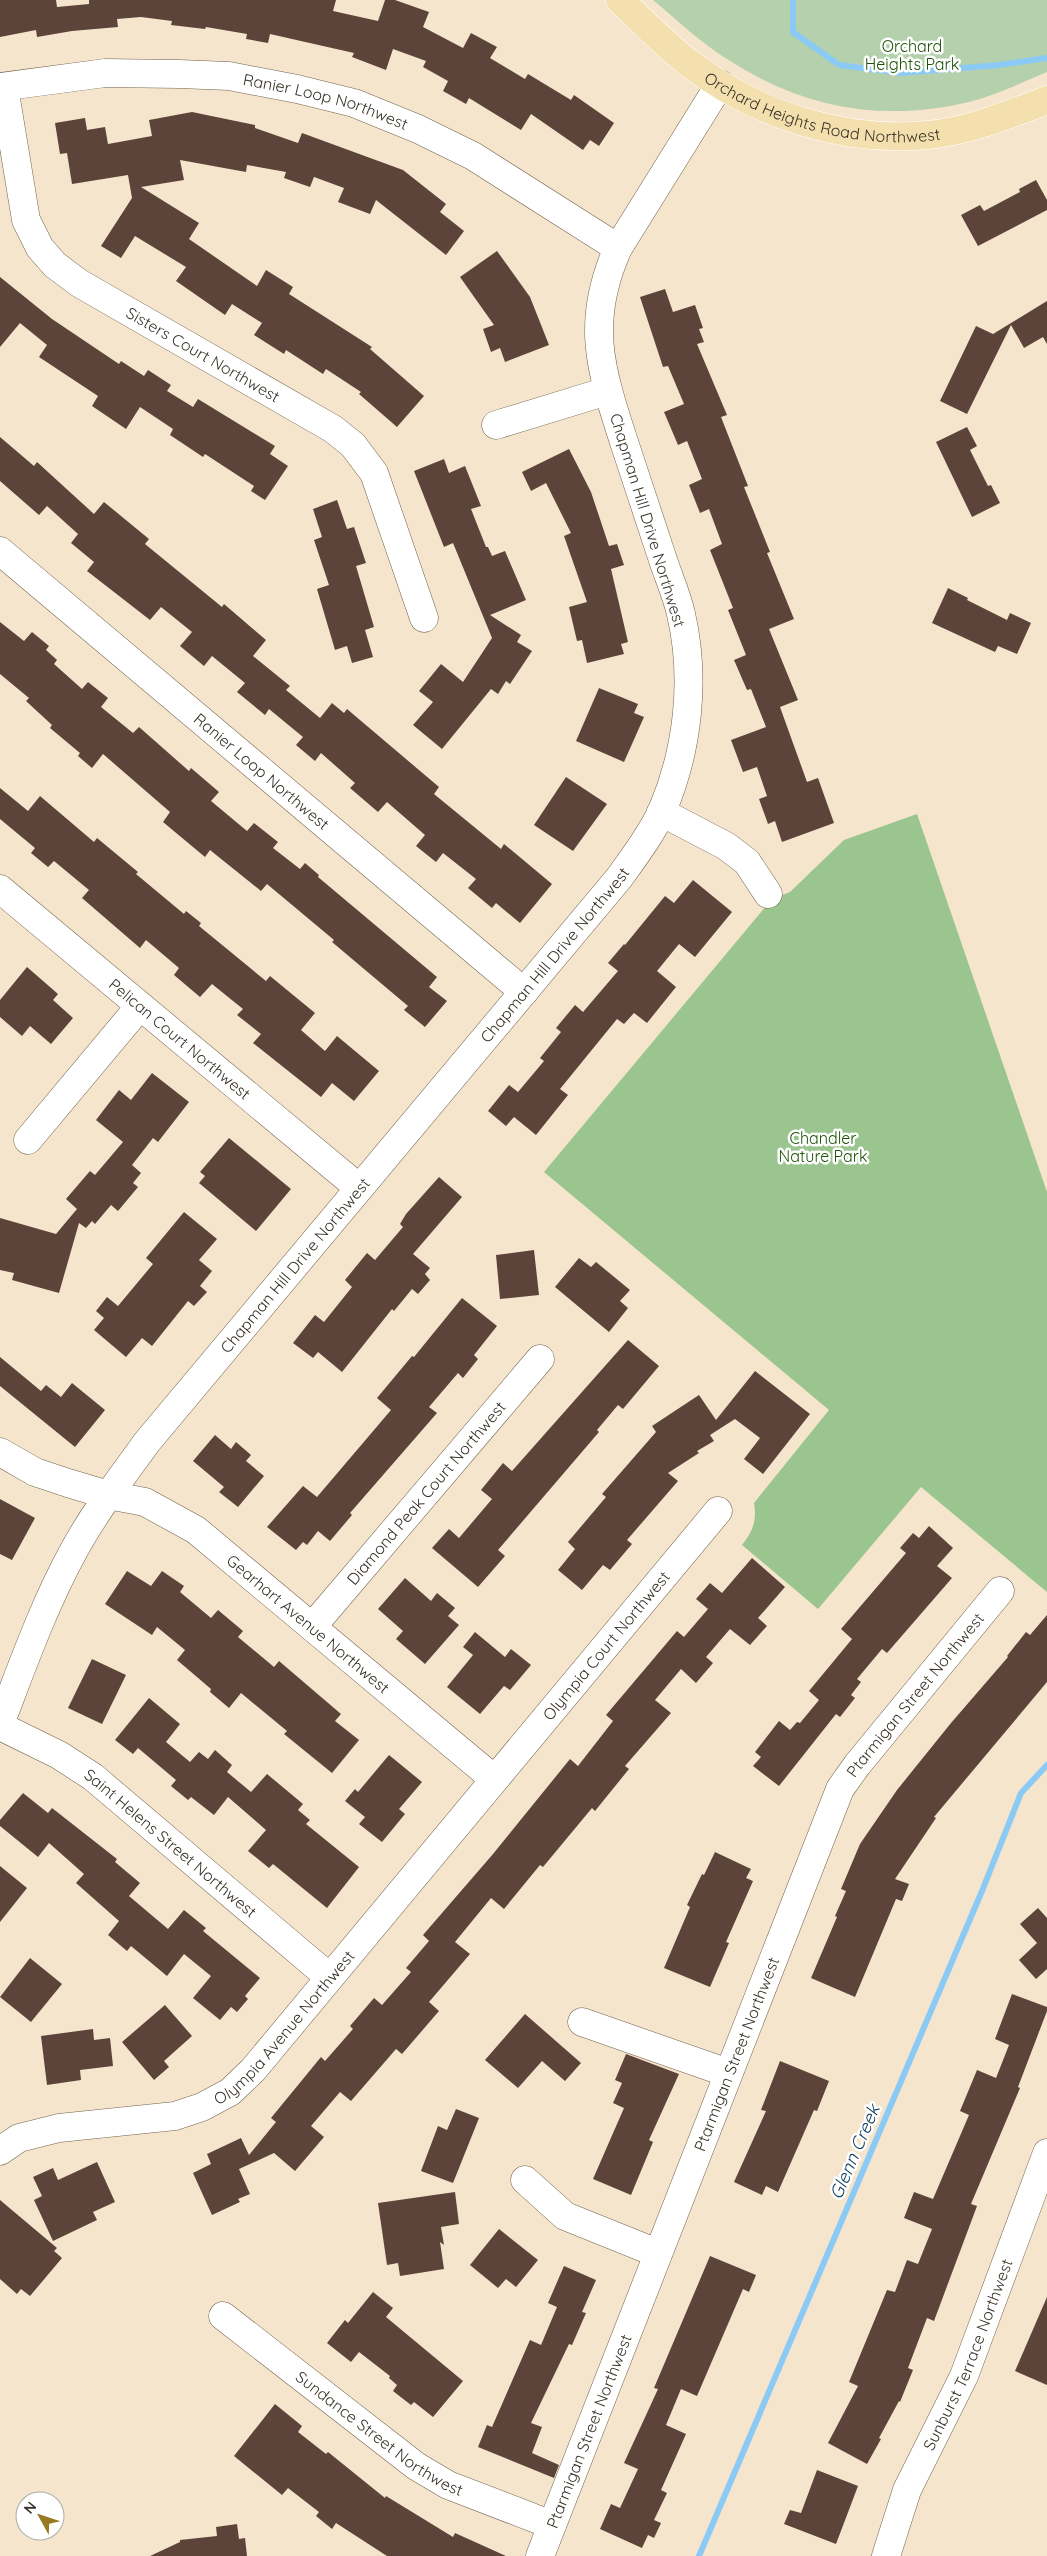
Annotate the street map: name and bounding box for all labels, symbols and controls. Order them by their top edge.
park label: Orchard Heights Park [865,36,959,74]
street label: Orchard Heights Road Northwest [701,67,941,146]
street label: Ranier Loop Northwest [241,69,411,134]
street label: Sisters Court Northwest [123,302,283,406]
street label: Chapman Hill Drive Northwest [606,411,690,629]
street label: Ranier Loop Northwest [190,709,333,834]
street label: Chapman Hill Drive Northwest [476,863,634,1047]
street label: Pelican Court Northwest [105,974,255,1104]
park label: Chandler Nature Park [779,1128,867,1166]
street label: Chapman Hill Drive Northwest [216,1174,374,1357]
street label: Diamond Peak Court Northwest [342,1397,510,1589]
street label: Gearhart Avenue Northwest [223,1550,394,1698]
street label: Olympia Court Northwest [538,1567,674,1724]
street label: Ptarmigan Street Northwest [842,1609,988,1781]
street label: Saint Helens Street Northwest [81,1764,261,1921]
street label: Olympia Avenue Northwest [210,1946,359,2109]
street label: Ptarmigan Street Northwest [689,1954,783,2154]
water label: Glenn Creek [824,2100,885,2203]
street label: Sunburst Terrace Northwest [918,2256,1017,2454]
street label: Ptarmigan Street Northwest [542,2331,636,2531]
street label: Sundance Street Northwest [292,2366,466,2500]
north arrow [15,2491,65,2541]
text: N [20,2498,40,2517]

